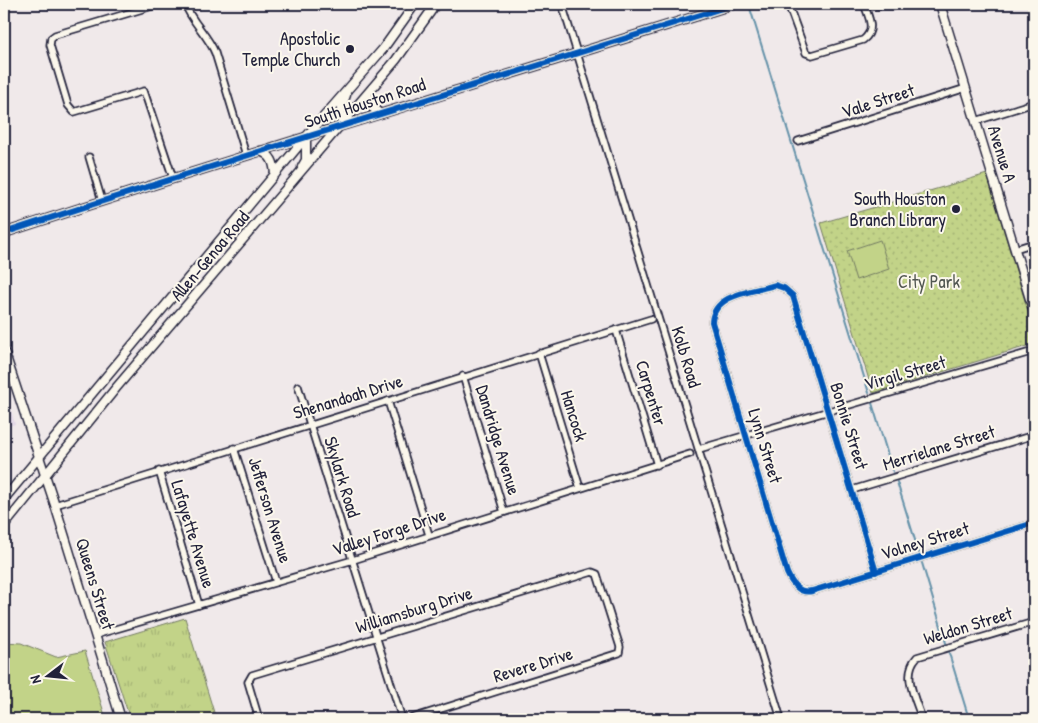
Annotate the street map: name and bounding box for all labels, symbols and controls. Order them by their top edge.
place label: Apostolic Temple Church [242,26,340,72]
marker: Apostolic Temple Church [344,43,356,55]
street label: South Houston Road [301,71,428,134]
street label: Vale Street [838,77,918,124]
street label: Avenue A [982,122,1023,186]
place label: South Houston Branch Library [849,186,946,232]
marker: South Houston Branch Library [950,203,962,215]
street label: Allen-Genoa Road [164,205,255,306]
park label: City Park [898,269,961,294]
street label: Kolb Road [665,323,708,390]
street label: Virgil Street [861,349,949,396]
street label: Carpenter [630,357,673,429]
street label: Shenandoah Drive [290,368,406,425]
street label: Bonnie Street [824,379,875,473]
street label: Dandridge Avenue [470,382,527,498]
street label: Hancock [555,387,594,445]
street label: Lynn Street [742,406,789,487]
street label: Merrielane Street [880,418,999,476]
street label: Skylark Road [318,433,367,520]
street label: Jefferson Avenue [243,454,298,566]
street label: Lafayette Avenue [165,477,222,591]
street label: Valley Forge Drive [329,501,449,562]
street label: Volney Street [878,515,973,566]
street label: Queens Street [70,535,121,633]
street label: Williamsburg Drive [352,580,475,639]
street label: Weldon Street [920,600,1016,651]
street label: Revere Drive [490,641,576,688]
north arrow [22,650,72,700]
text: N [25,673,45,686]

